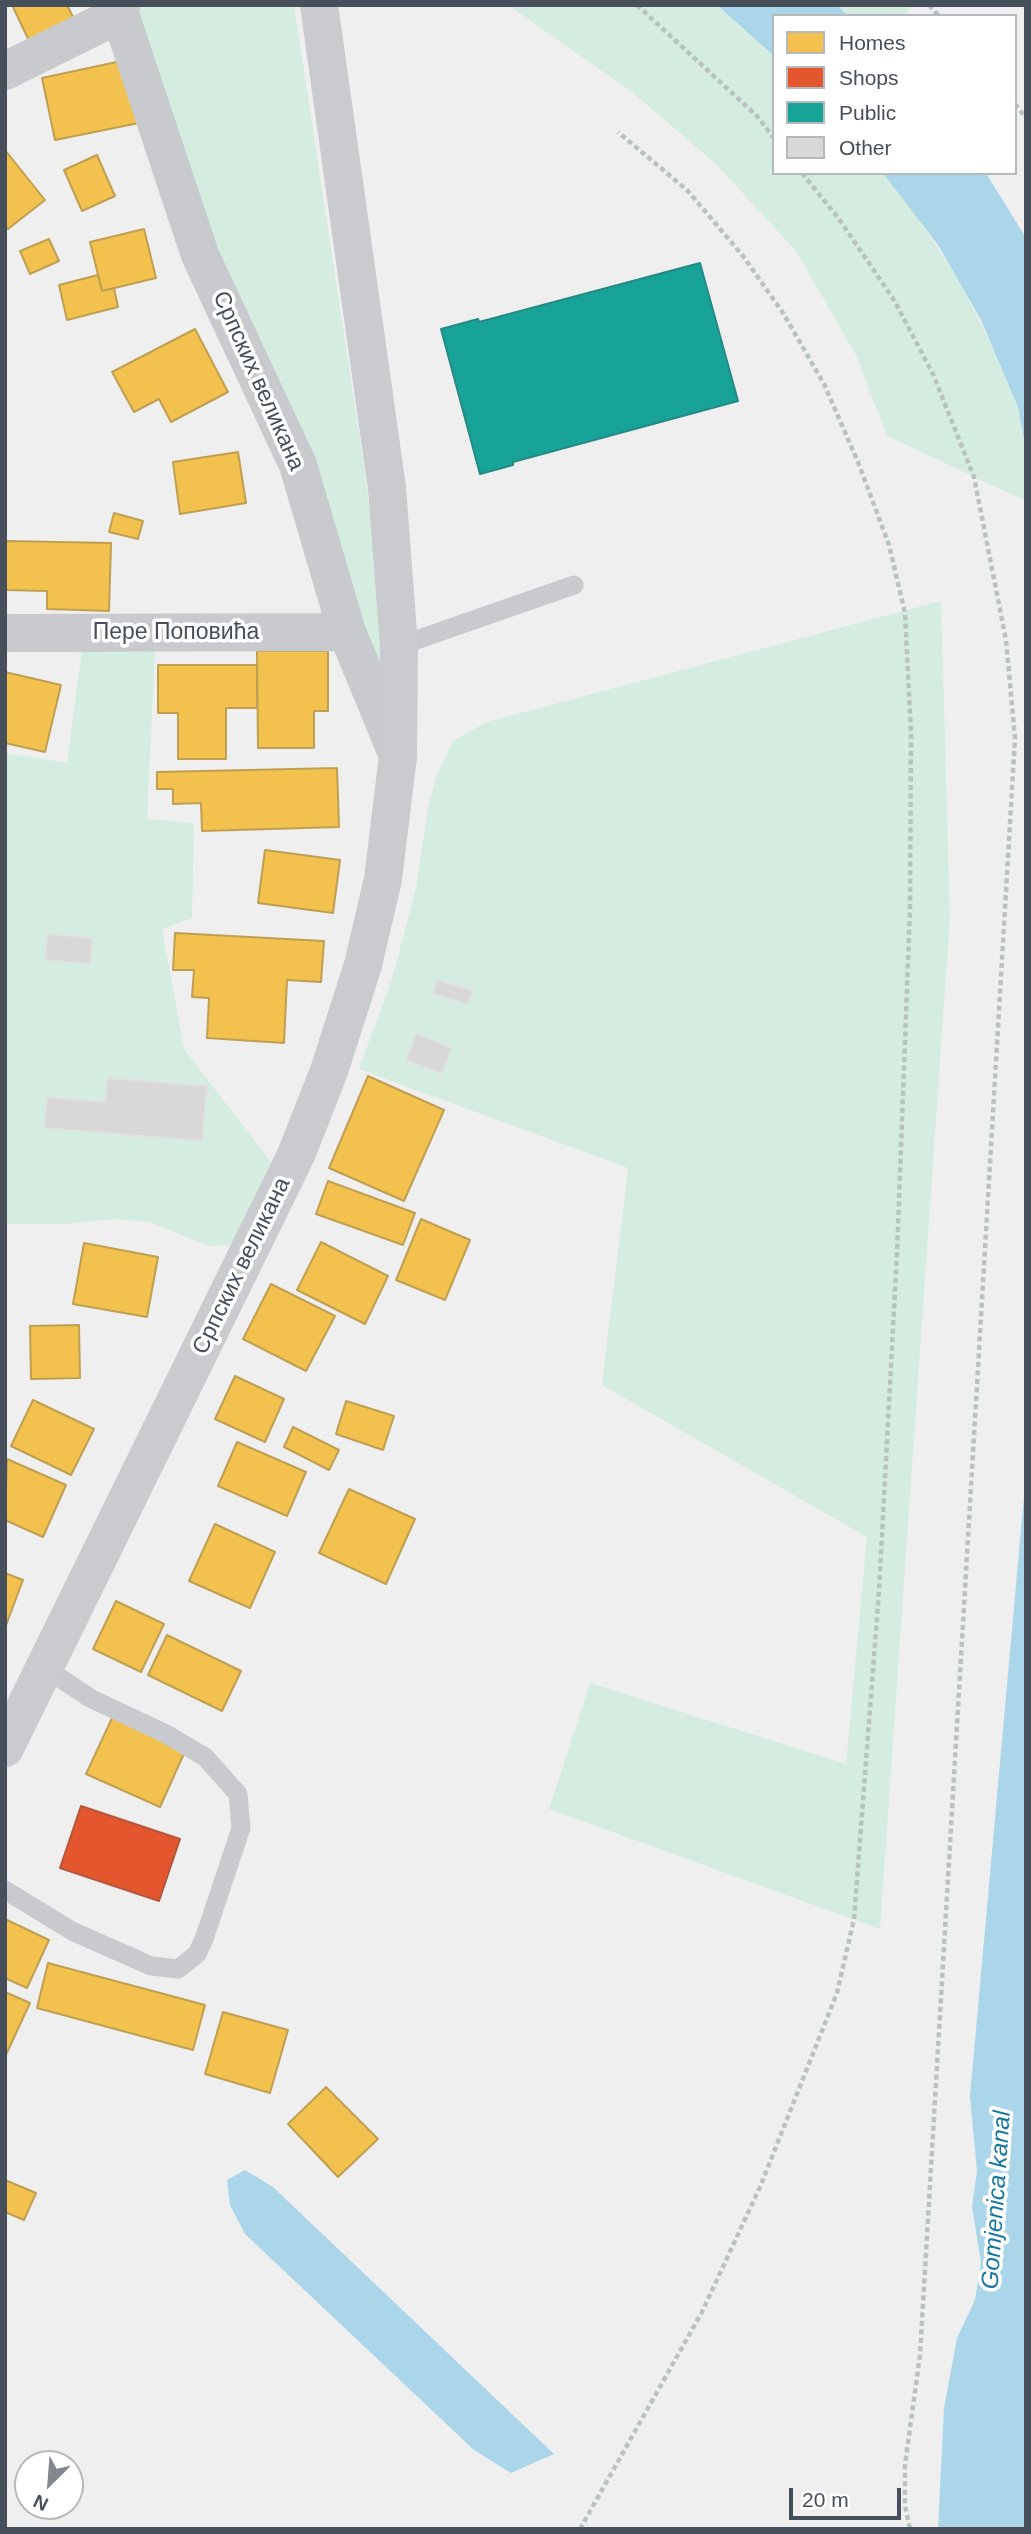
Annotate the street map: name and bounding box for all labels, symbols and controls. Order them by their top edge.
legend [772,14,1017,175]
text: Homes [839,31,906,54]
text: Shops [839,66,899,89]
text: Public [839,101,896,124]
text: Other [839,136,892,159]
street label: Српских великана [206,287,310,475]
street label: Пере Поповића [93,619,259,647]
street label: Српских великана [187,1173,297,1359]
water label: Gomjenica kanal [976,2110,1018,2290]
north arrow [14,2450,84,2520]
scale bar [793,2474,905,2518]
text: 20 m [802,2488,849,2511]
text: N [30,2490,51,2515]

